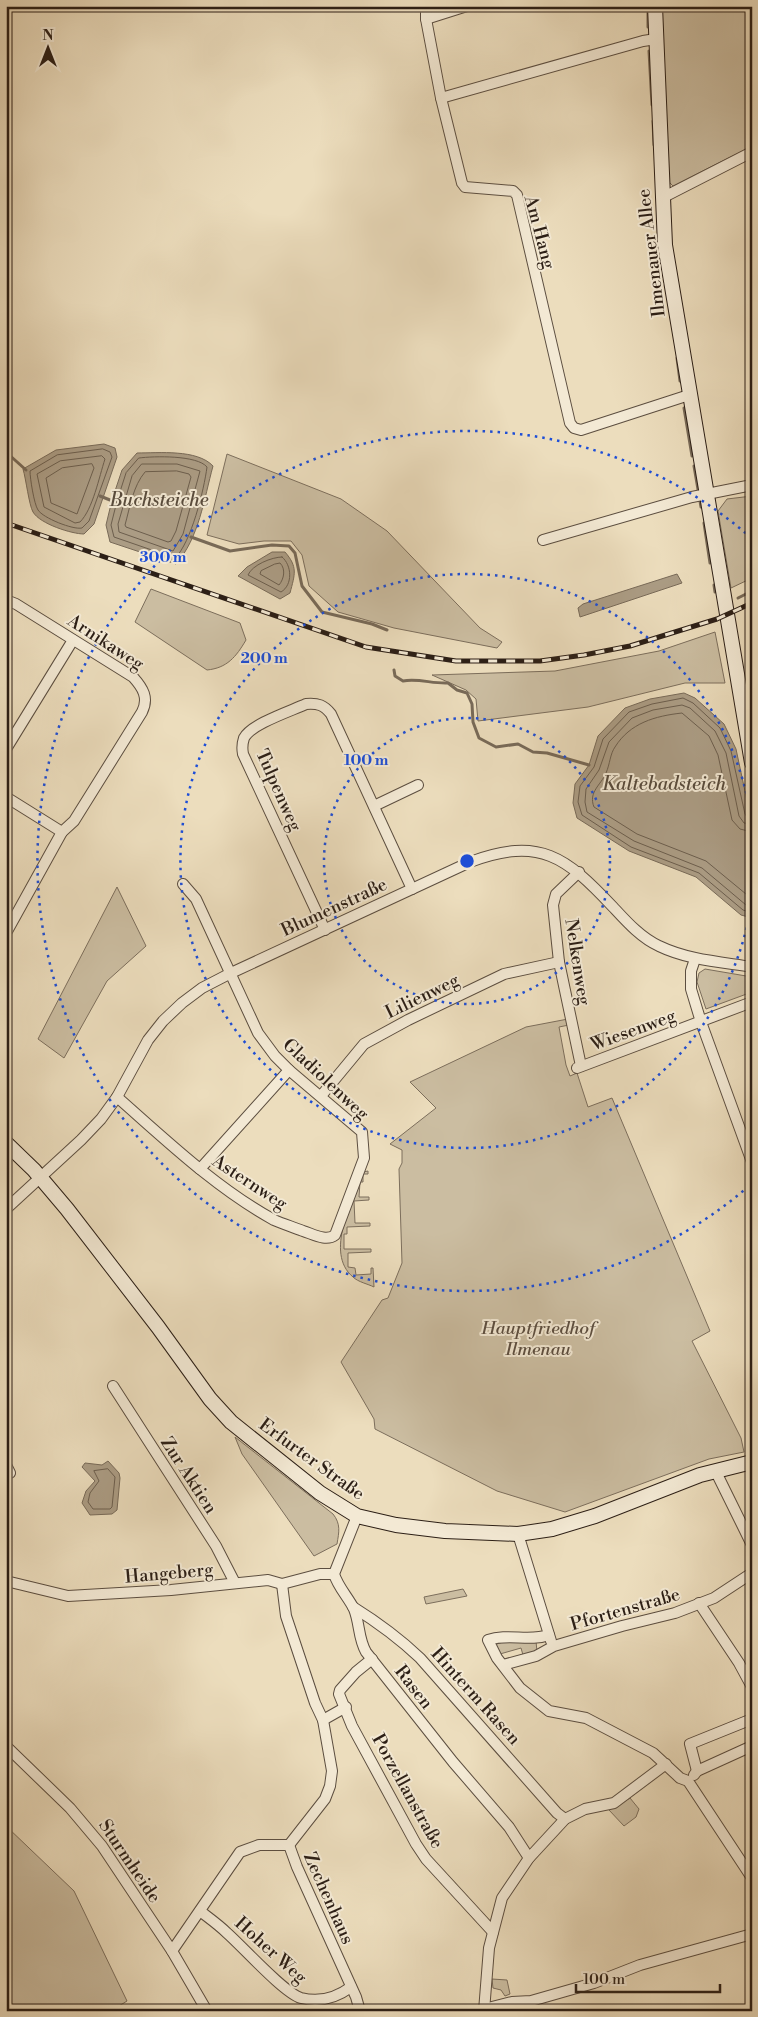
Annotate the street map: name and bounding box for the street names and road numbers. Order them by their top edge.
street label: Ilmenauer Allee [632,188,671,318]
street label: Am Hang [518,192,561,272]
street label: Arnikaweg [62,609,149,676]
street label: Tulpenweg [250,745,307,836]
street label: Blumenstraße [277,873,391,942]
street label: Nelkenweg [559,917,596,1008]
street label: Lilienweg [381,968,464,1024]
street label: Wiesenweg [586,1004,680,1057]
street label: Gladiolenweg [278,1034,374,1126]
street label: Asternweg [207,1149,292,1216]
street label: Erfurter Straße [254,1413,369,1506]
street label: Zur Aktien [155,1432,222,1518]
street label: Hangeberg [124,1558,215,1589]
street label: Pfortenstraße [568,1583,683,1636]
street label: Hinterm Rasen [426,1643,526,1750]
street label: Rasen [389,1661,438,1714]
street label: Porzellanstraße [367,1730,449,1853]
street label: Sturmheide [93,1815,166,1907]
street label: Zechenhaus [298,1849,359,1948]
street label: Hoher Weg [230,1912,312,1989]

